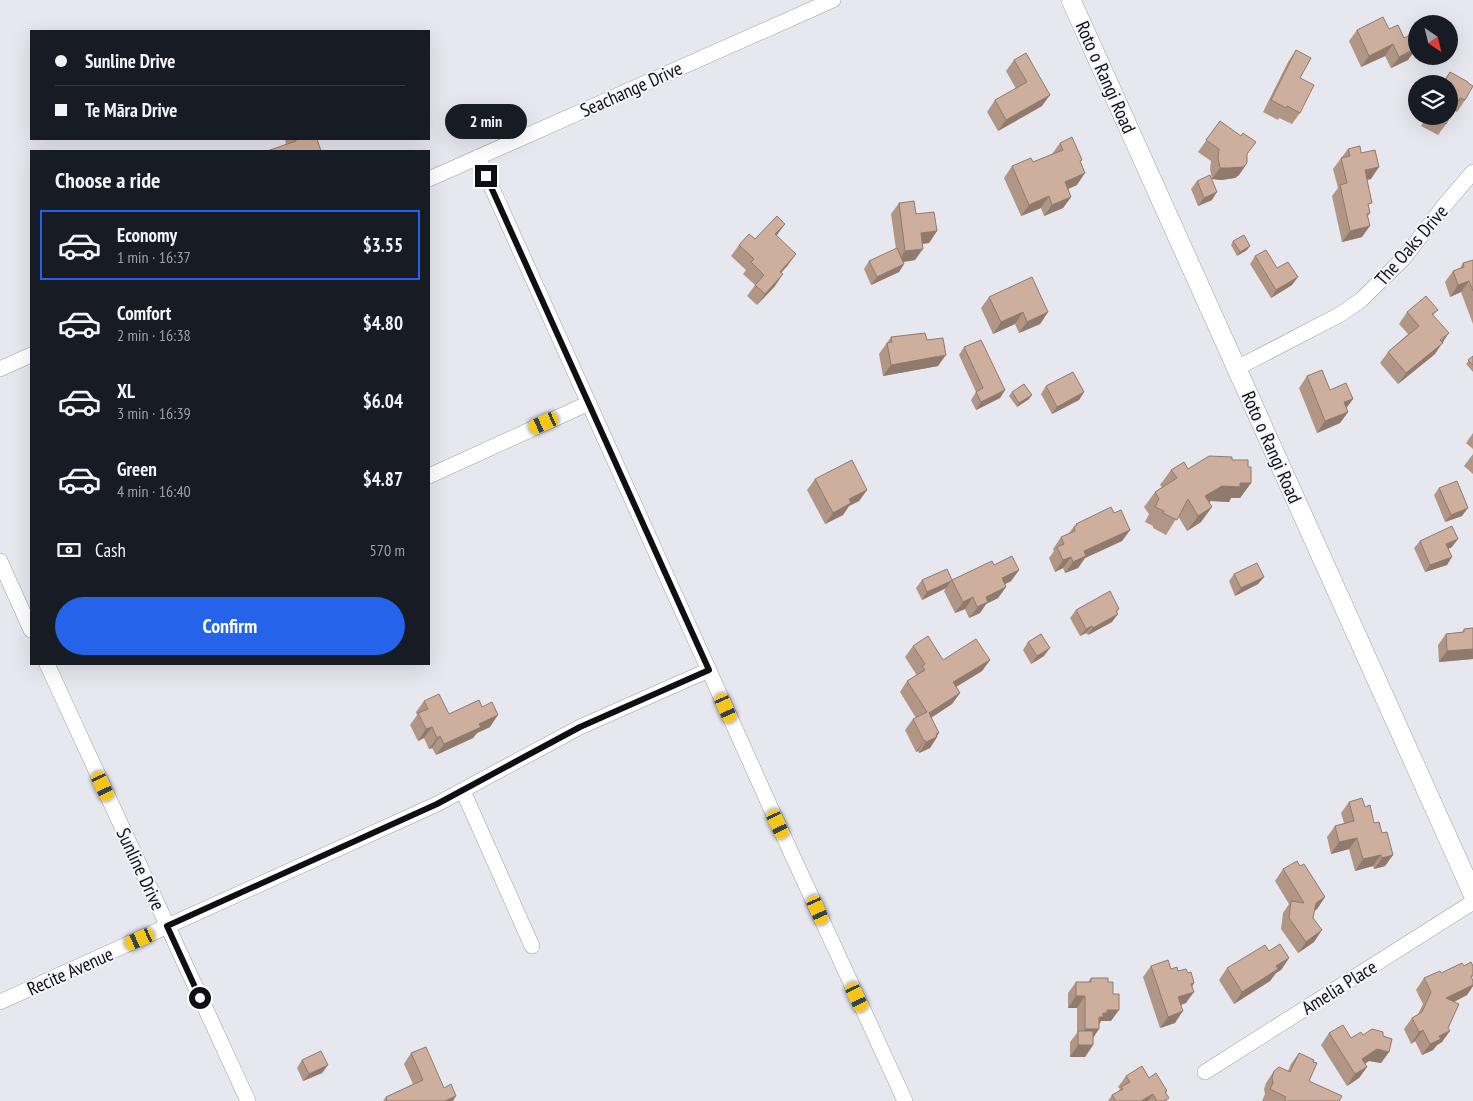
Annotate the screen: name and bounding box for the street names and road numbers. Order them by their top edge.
street label: Roto o Rangi Road [1071,17,1141,137]
street label: Seachange Drive [576,56,686,122]
street label: The Oaks Drive [1369,200,1453,290]
street label: Roto o Rangi Road [1237,387,1307,507]
street label: Sunline Drive [112,824,171,914]
street label: Recite Avenue [23,941,117,1001]
street label: Amelia Place [1297,954,1381,1020]

